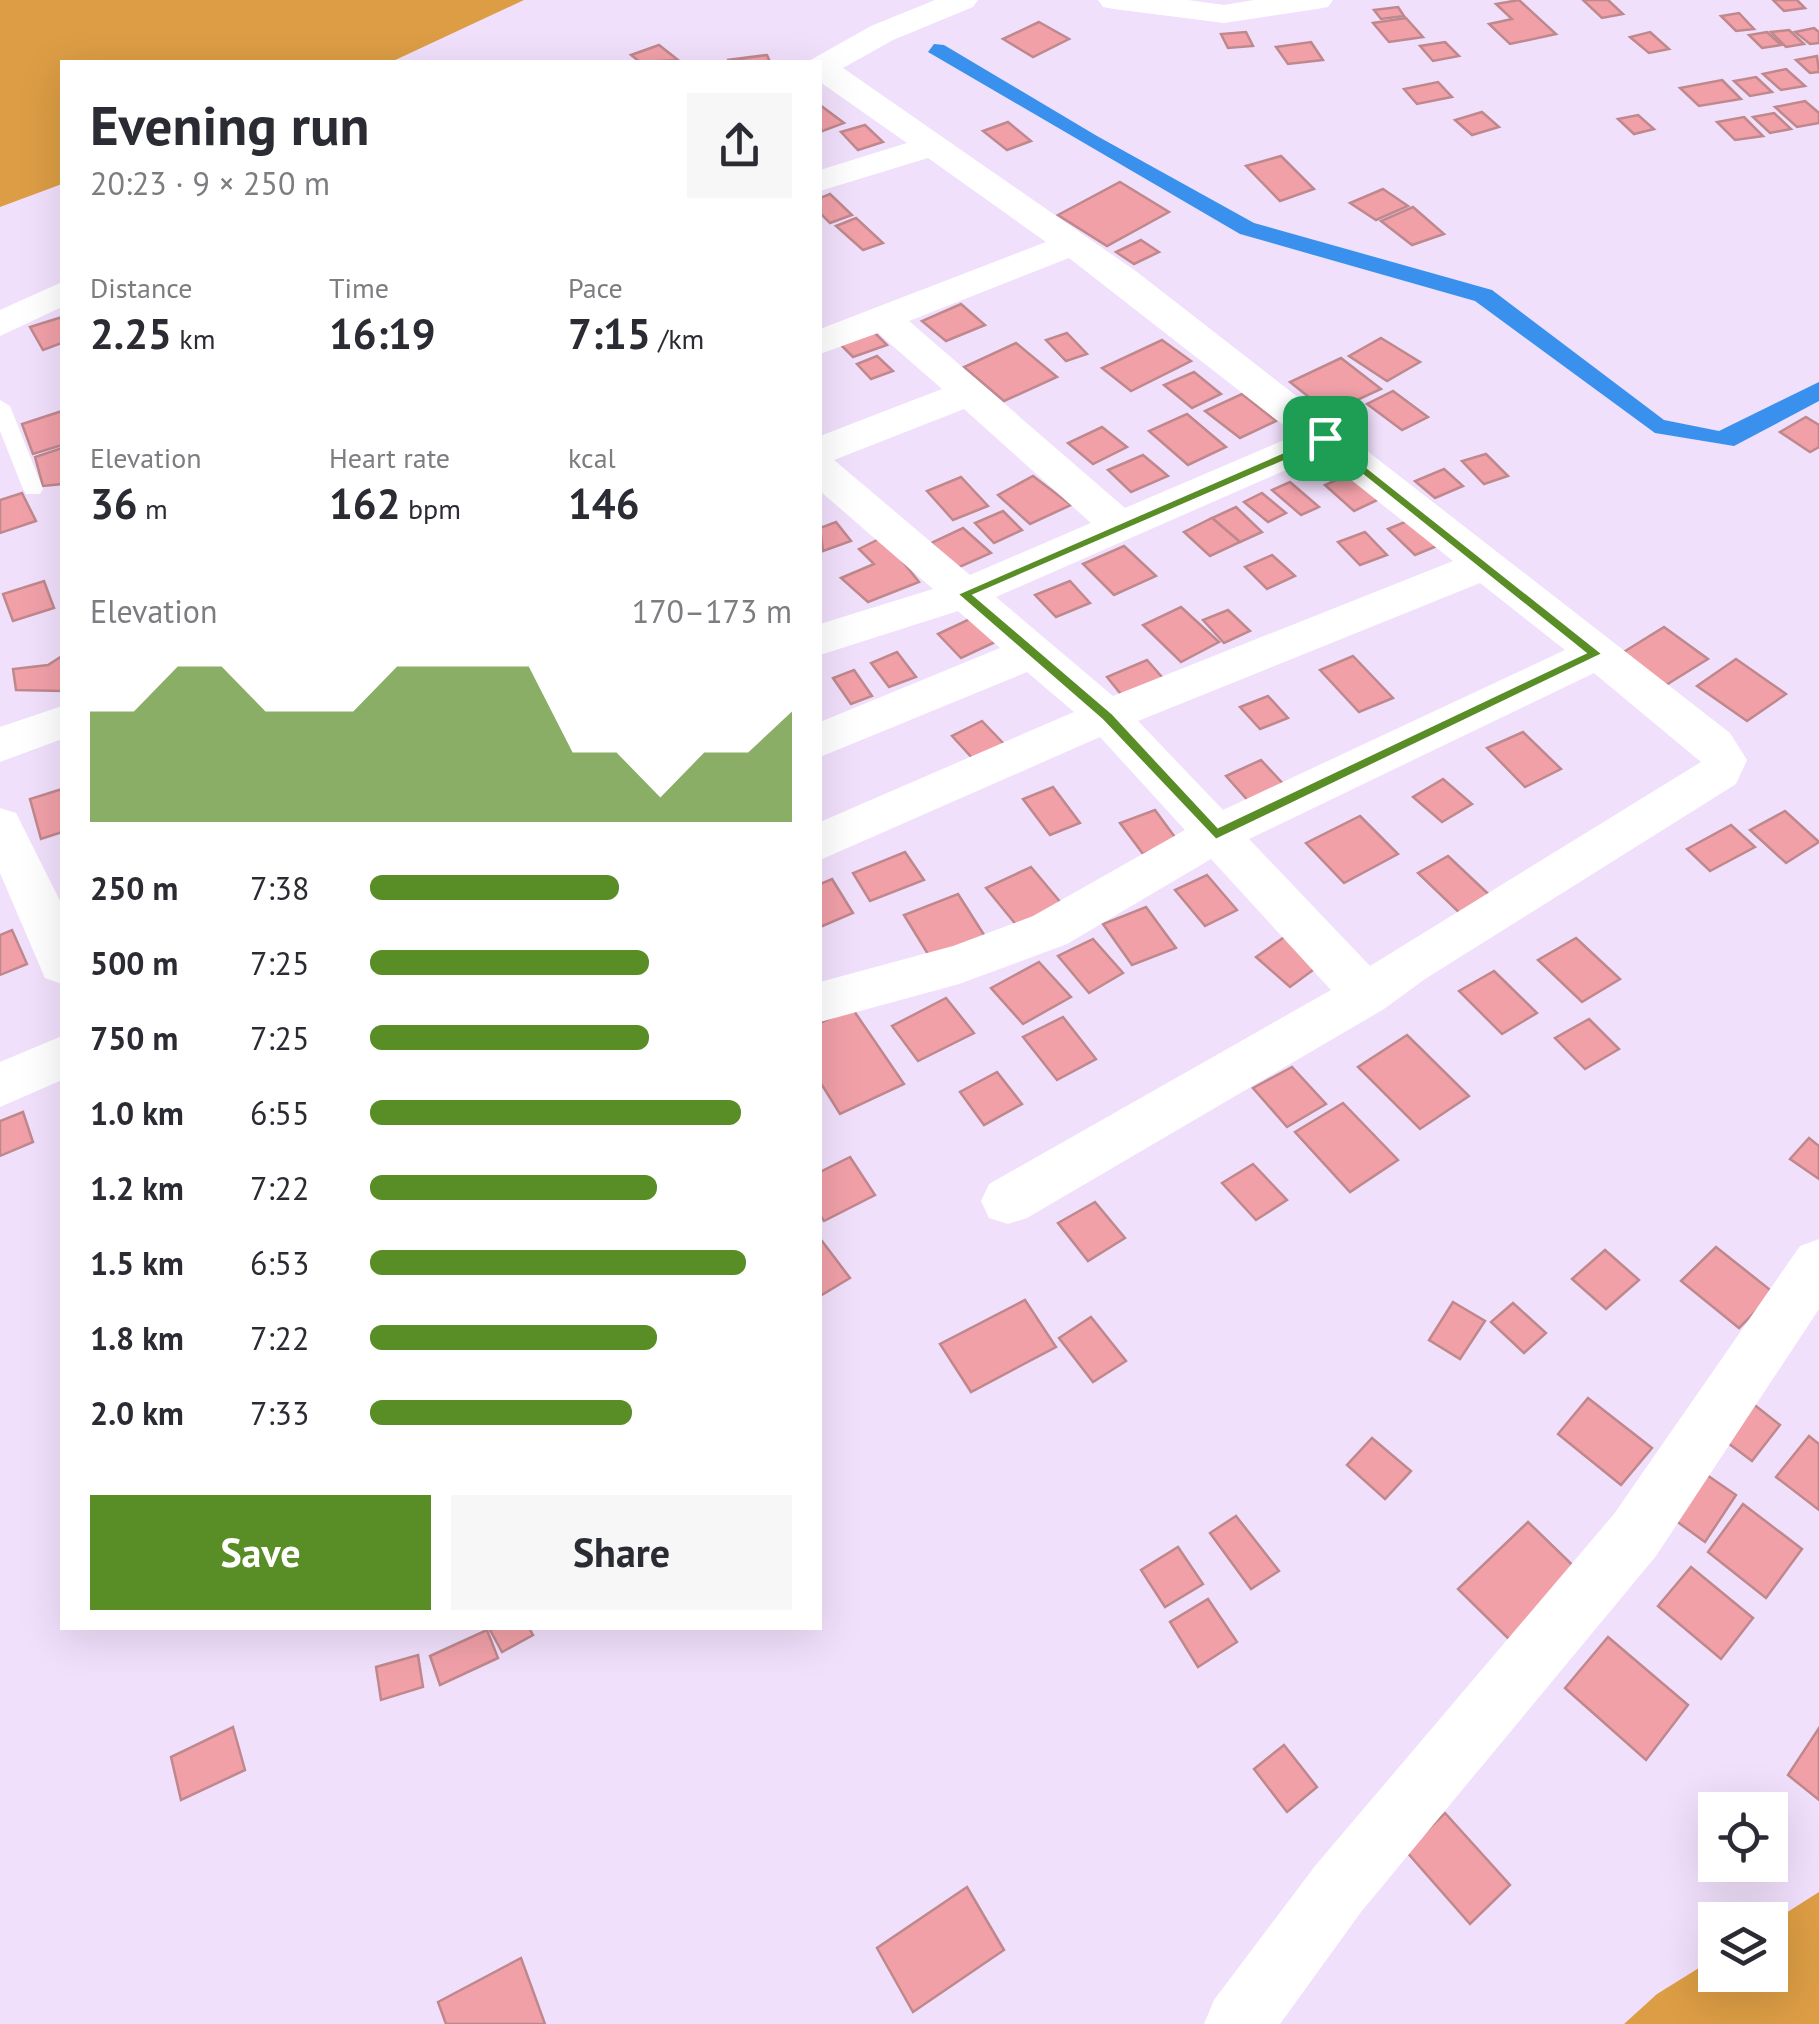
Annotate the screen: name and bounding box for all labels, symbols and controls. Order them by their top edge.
text: Evening run [90,89,370,160]
button: share [687,93,792,198]
text: 20:23 · 9 × 250 m [90,162,330,204]
text: Distance [90,269,193,306]
text: Time [329,269,389,306]
text: Pace [568,269,623,306]
text: 2.25 [90,306,172,361]
text: 16:19 [329,306,436,361]
text: 7:15 [568,306,651,361]
text: km [172,320,215,357]
text: /km [651,320,704,357]
pin [1283,396,1368,481]
icon: arrive [1298,411,1353,466]
text: Elevation [90,439,202,476]
text: Heart rate [329,439,450,476]
text: kcal [568,439,616,476]
text: 36 [90,476,138,531]
text: 162 [329,476,400,531]
text: 146 [568,476,639,531]
text: m [138,490,168,527]
text: bpm [400,490,461,527]
text: Elevation [90,590,217,632]
text: 170–173 m [632,590,792,632]
text: 250 m [90,867,178,909]
text: 7:38 [250,867,309,909]
text: 500 m [90,942,178,984]
text: 7:25 [250,942,309,984]
text: 750 m [90,1017,178,1059]
text: 7:25 [250,1017,309,1059]
text: 1.0 km [90,1092,184,1134]
text: 6:55 [250,1092,309,1134]
text: 1.2 km [90,1167,184,1209]
text: 7:22 [250,1167,309,1209]
text: 1.5 km [90,1242,184,1284]
text: 6:53 [250,1242,309,1284]
text: 1.8 km [90,1317,184,1359]
text: 7:22 [250,1317,309,1359]
text: 2.0 km [90,1392,184,1434]
text: 7:33 [250,1392,309,1434]
button: Save [90,1495,431,1610]
button: Share [451,1495,792,1610]
map controls [1698,1792,1788,1992]
button: locate [1698,1792,1788,1882]
button: layers [1698,1902,1788,1992]

